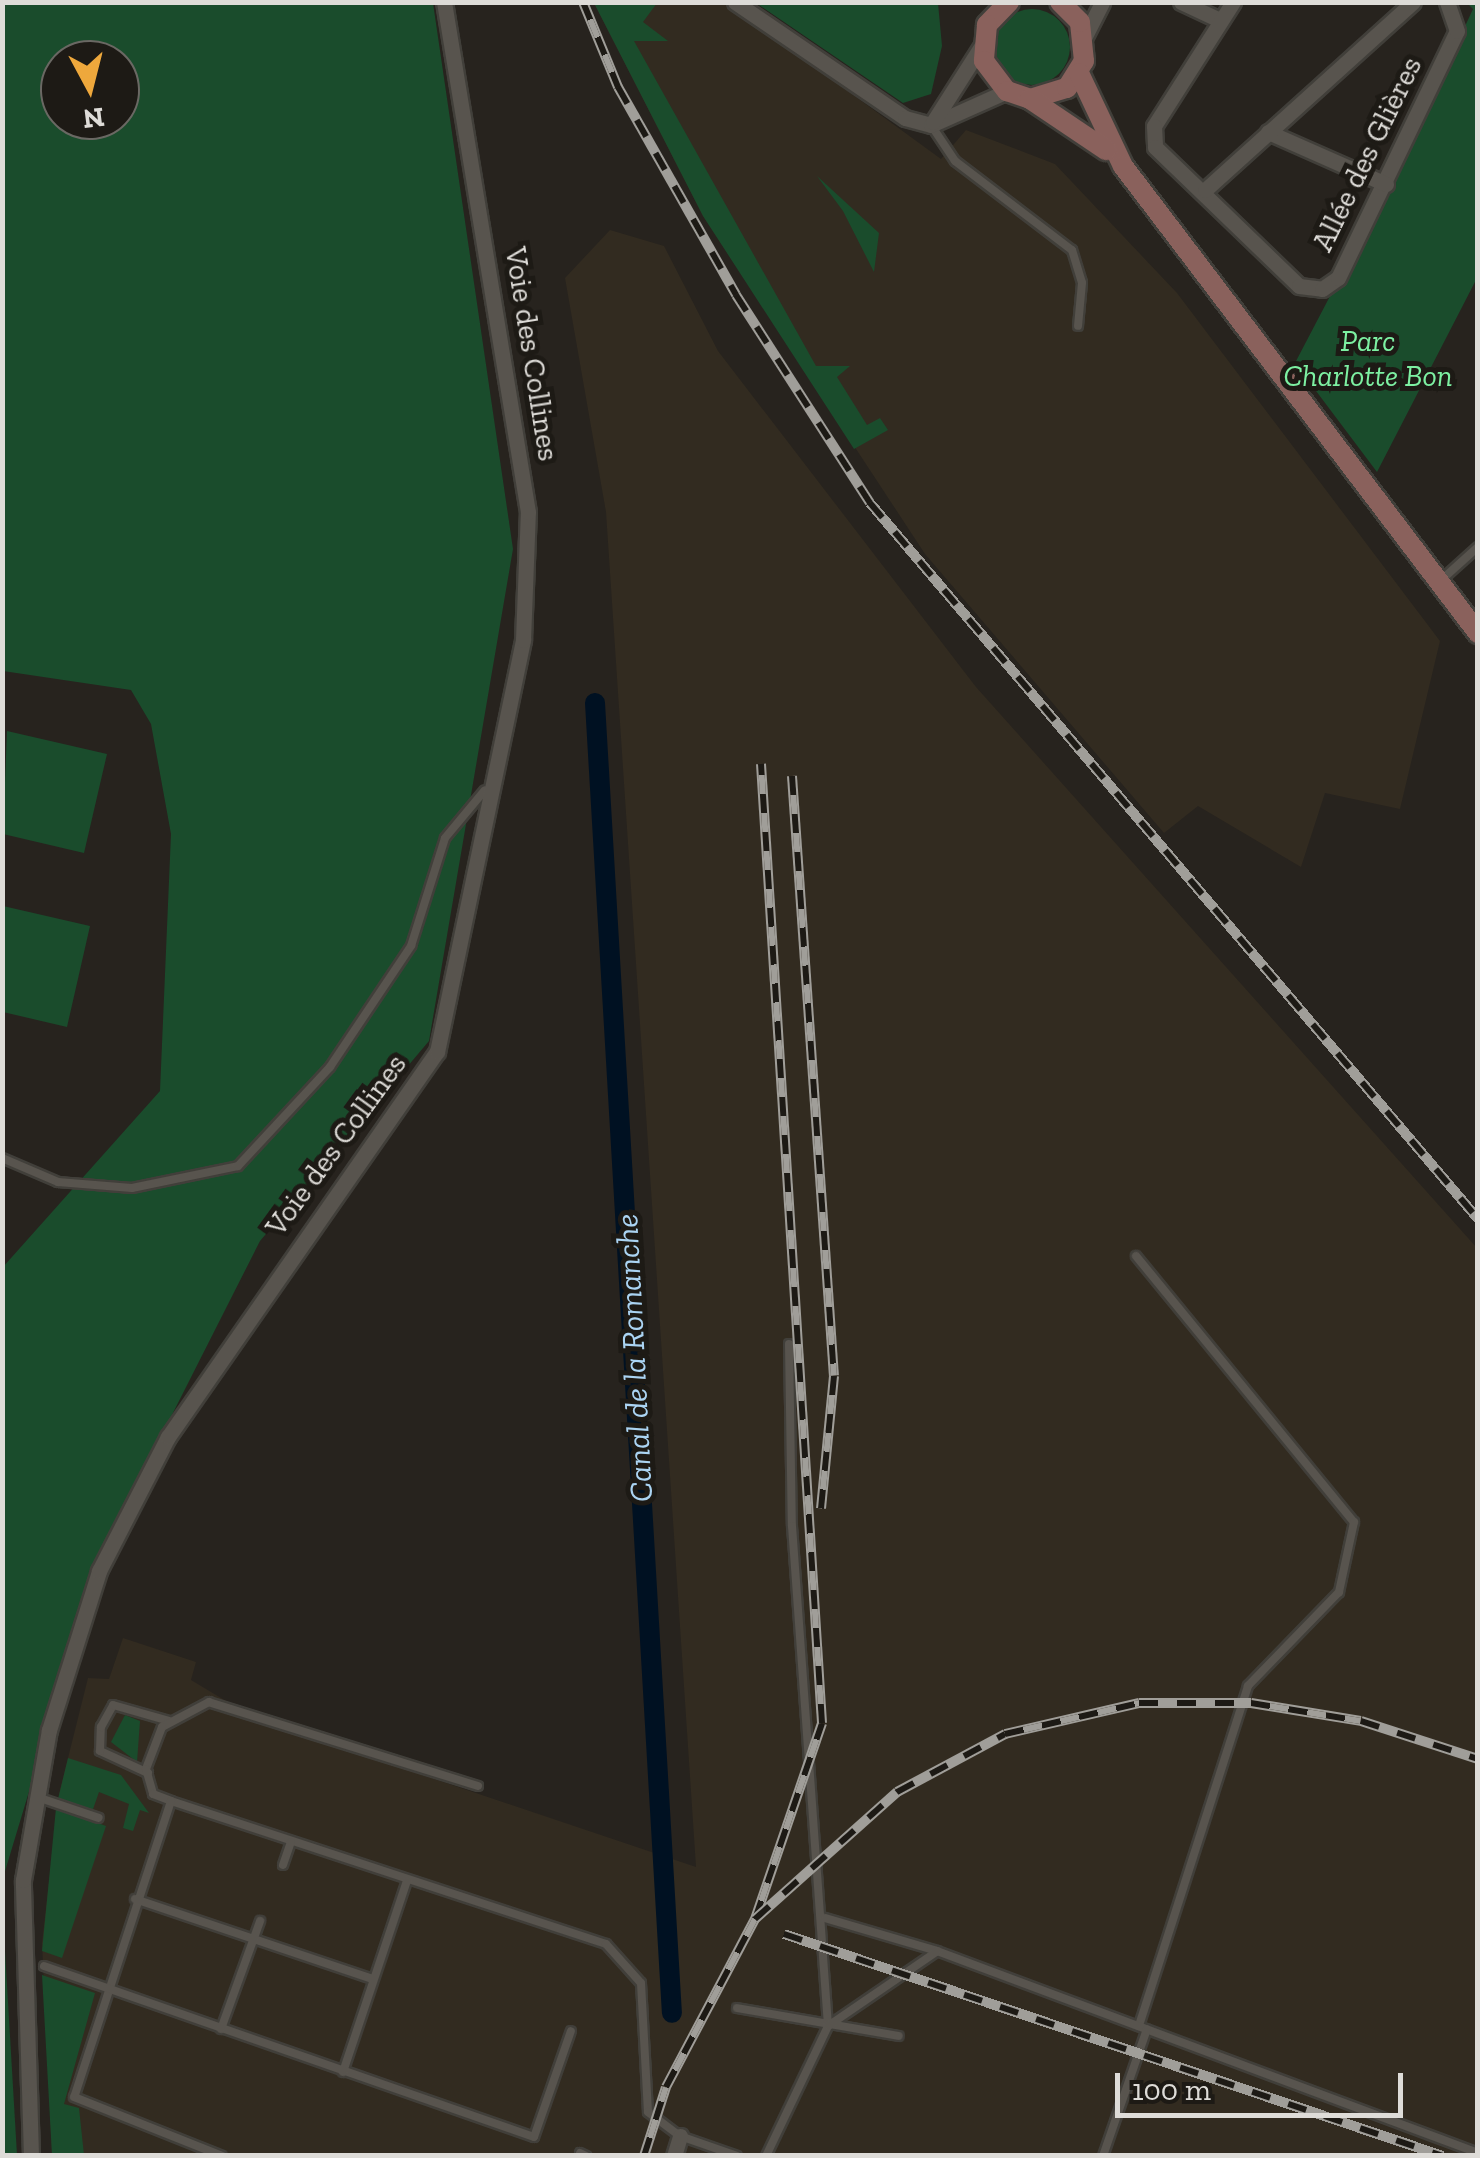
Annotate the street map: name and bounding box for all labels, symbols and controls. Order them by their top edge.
north arrow [40,40,140,140]
street label: Allée des Glières [1304,51,1430,257]
text: N [81,101,106,136]
street label: Voie des Collines [497,244,567,464]
park label: Parc Charlotte Bon [1283,323,1453,394]
street label: Voie des Collines [258,1047,414,1243]
water label: Canal de la Romanche [607,1213,661,1503]
scale bar [1120,2053,1408,2115]
text: 100 m [1132,2072,1211,2108]

